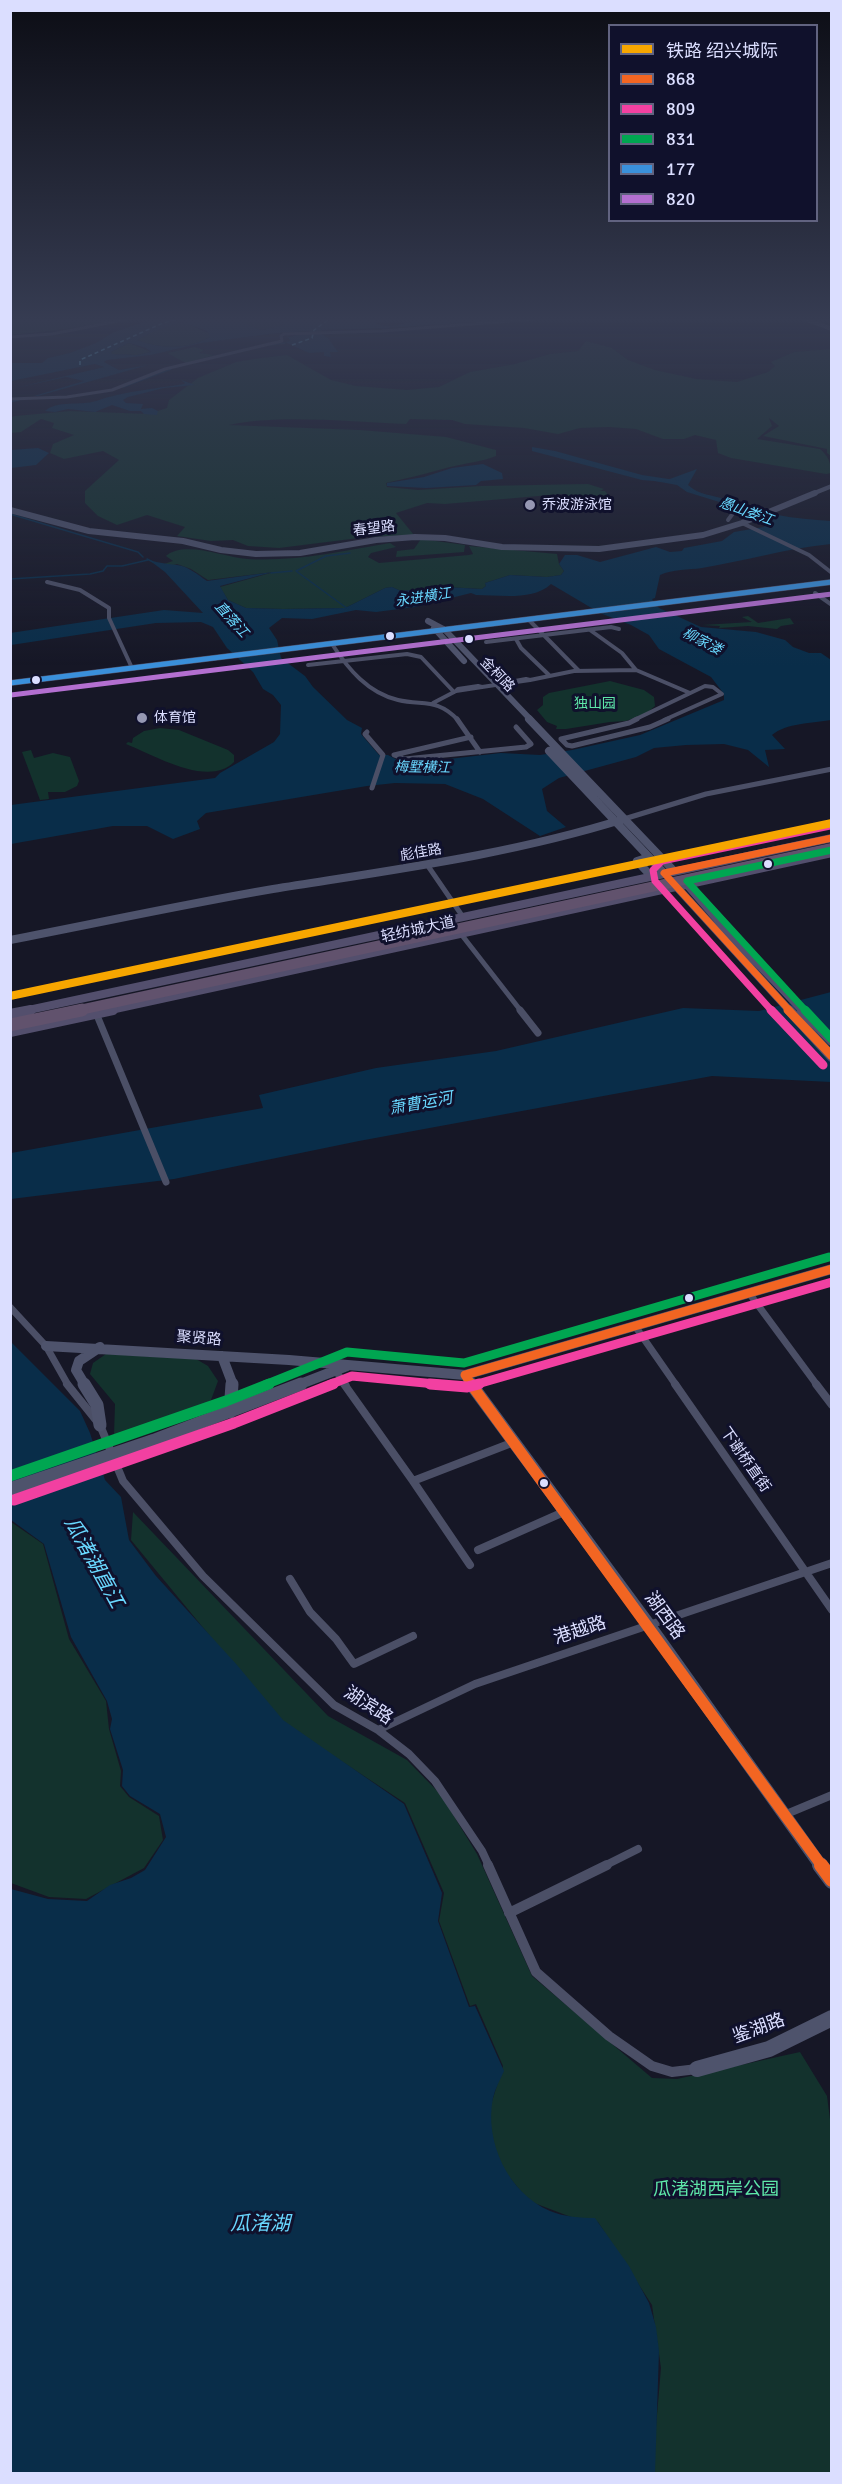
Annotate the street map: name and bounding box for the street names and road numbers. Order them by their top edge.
street label: 春望路 [352,518,396,540]
street label: 金柯路 [476,654,518,696]
street label: 彪佳路 [399,841,443,865]
street label: 轻纺城大道 [379,913,457,947]
street label: 聚贤路 [176,1328,222,1350]
street label: 下谢桥直街 [716,1424,774,1496]
street label: 湖西路 [639,1588,689,1644]
street label: 港越路 [551,1612,609,1650]
street label: 湖滨路 [339,1682,397,1730]
street label: 鉴湖路 [730,2010,788,2048]

